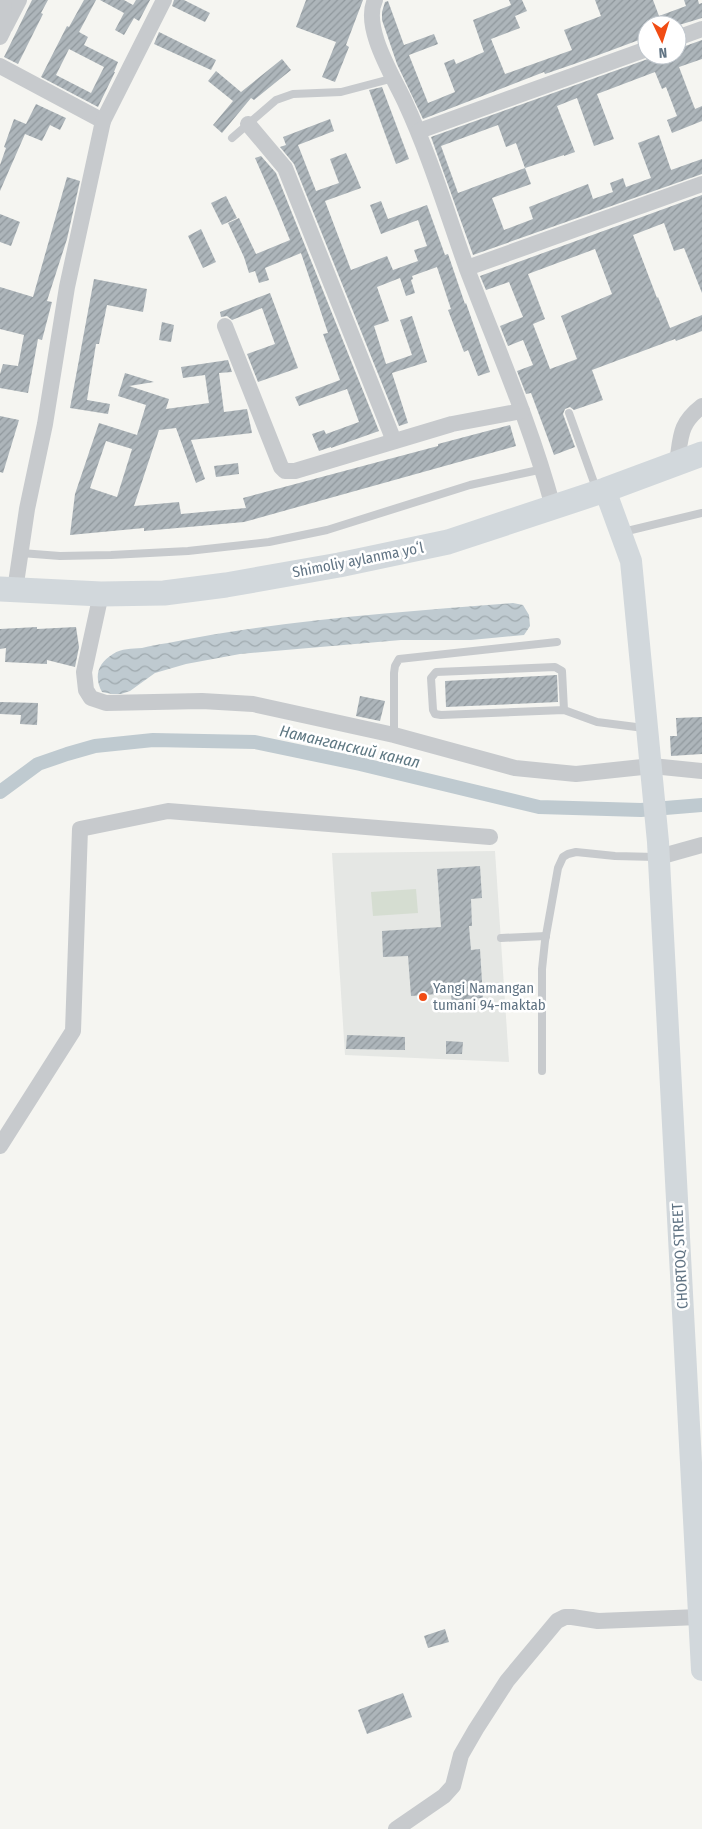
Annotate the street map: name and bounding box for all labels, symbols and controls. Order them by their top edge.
north arrow [637,15,687,65]
text: N [658,44,668,61]
street label: Shimoliy aylanma yoʻl [291,538,425,582]
water label: Наманганский канал [278,721,422,772]
place label: Yangi Namangan tumani 94-maktab [433,979,546,1014]
marker: Yangi Namangan tumani 94-maktab [417,991,429,1003]
street label: CHORTOQ STREET [668,1203,692,1309]

